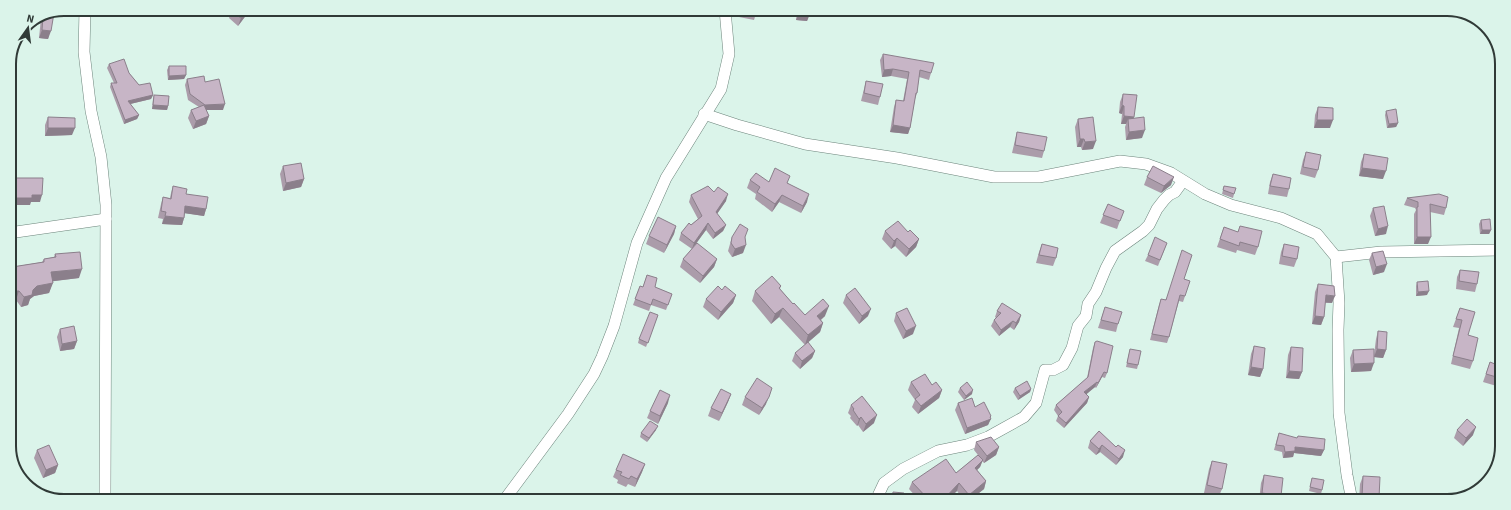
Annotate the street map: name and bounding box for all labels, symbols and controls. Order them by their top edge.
north arrow [8,8,48,48]
text: N [25,11,36,27]

